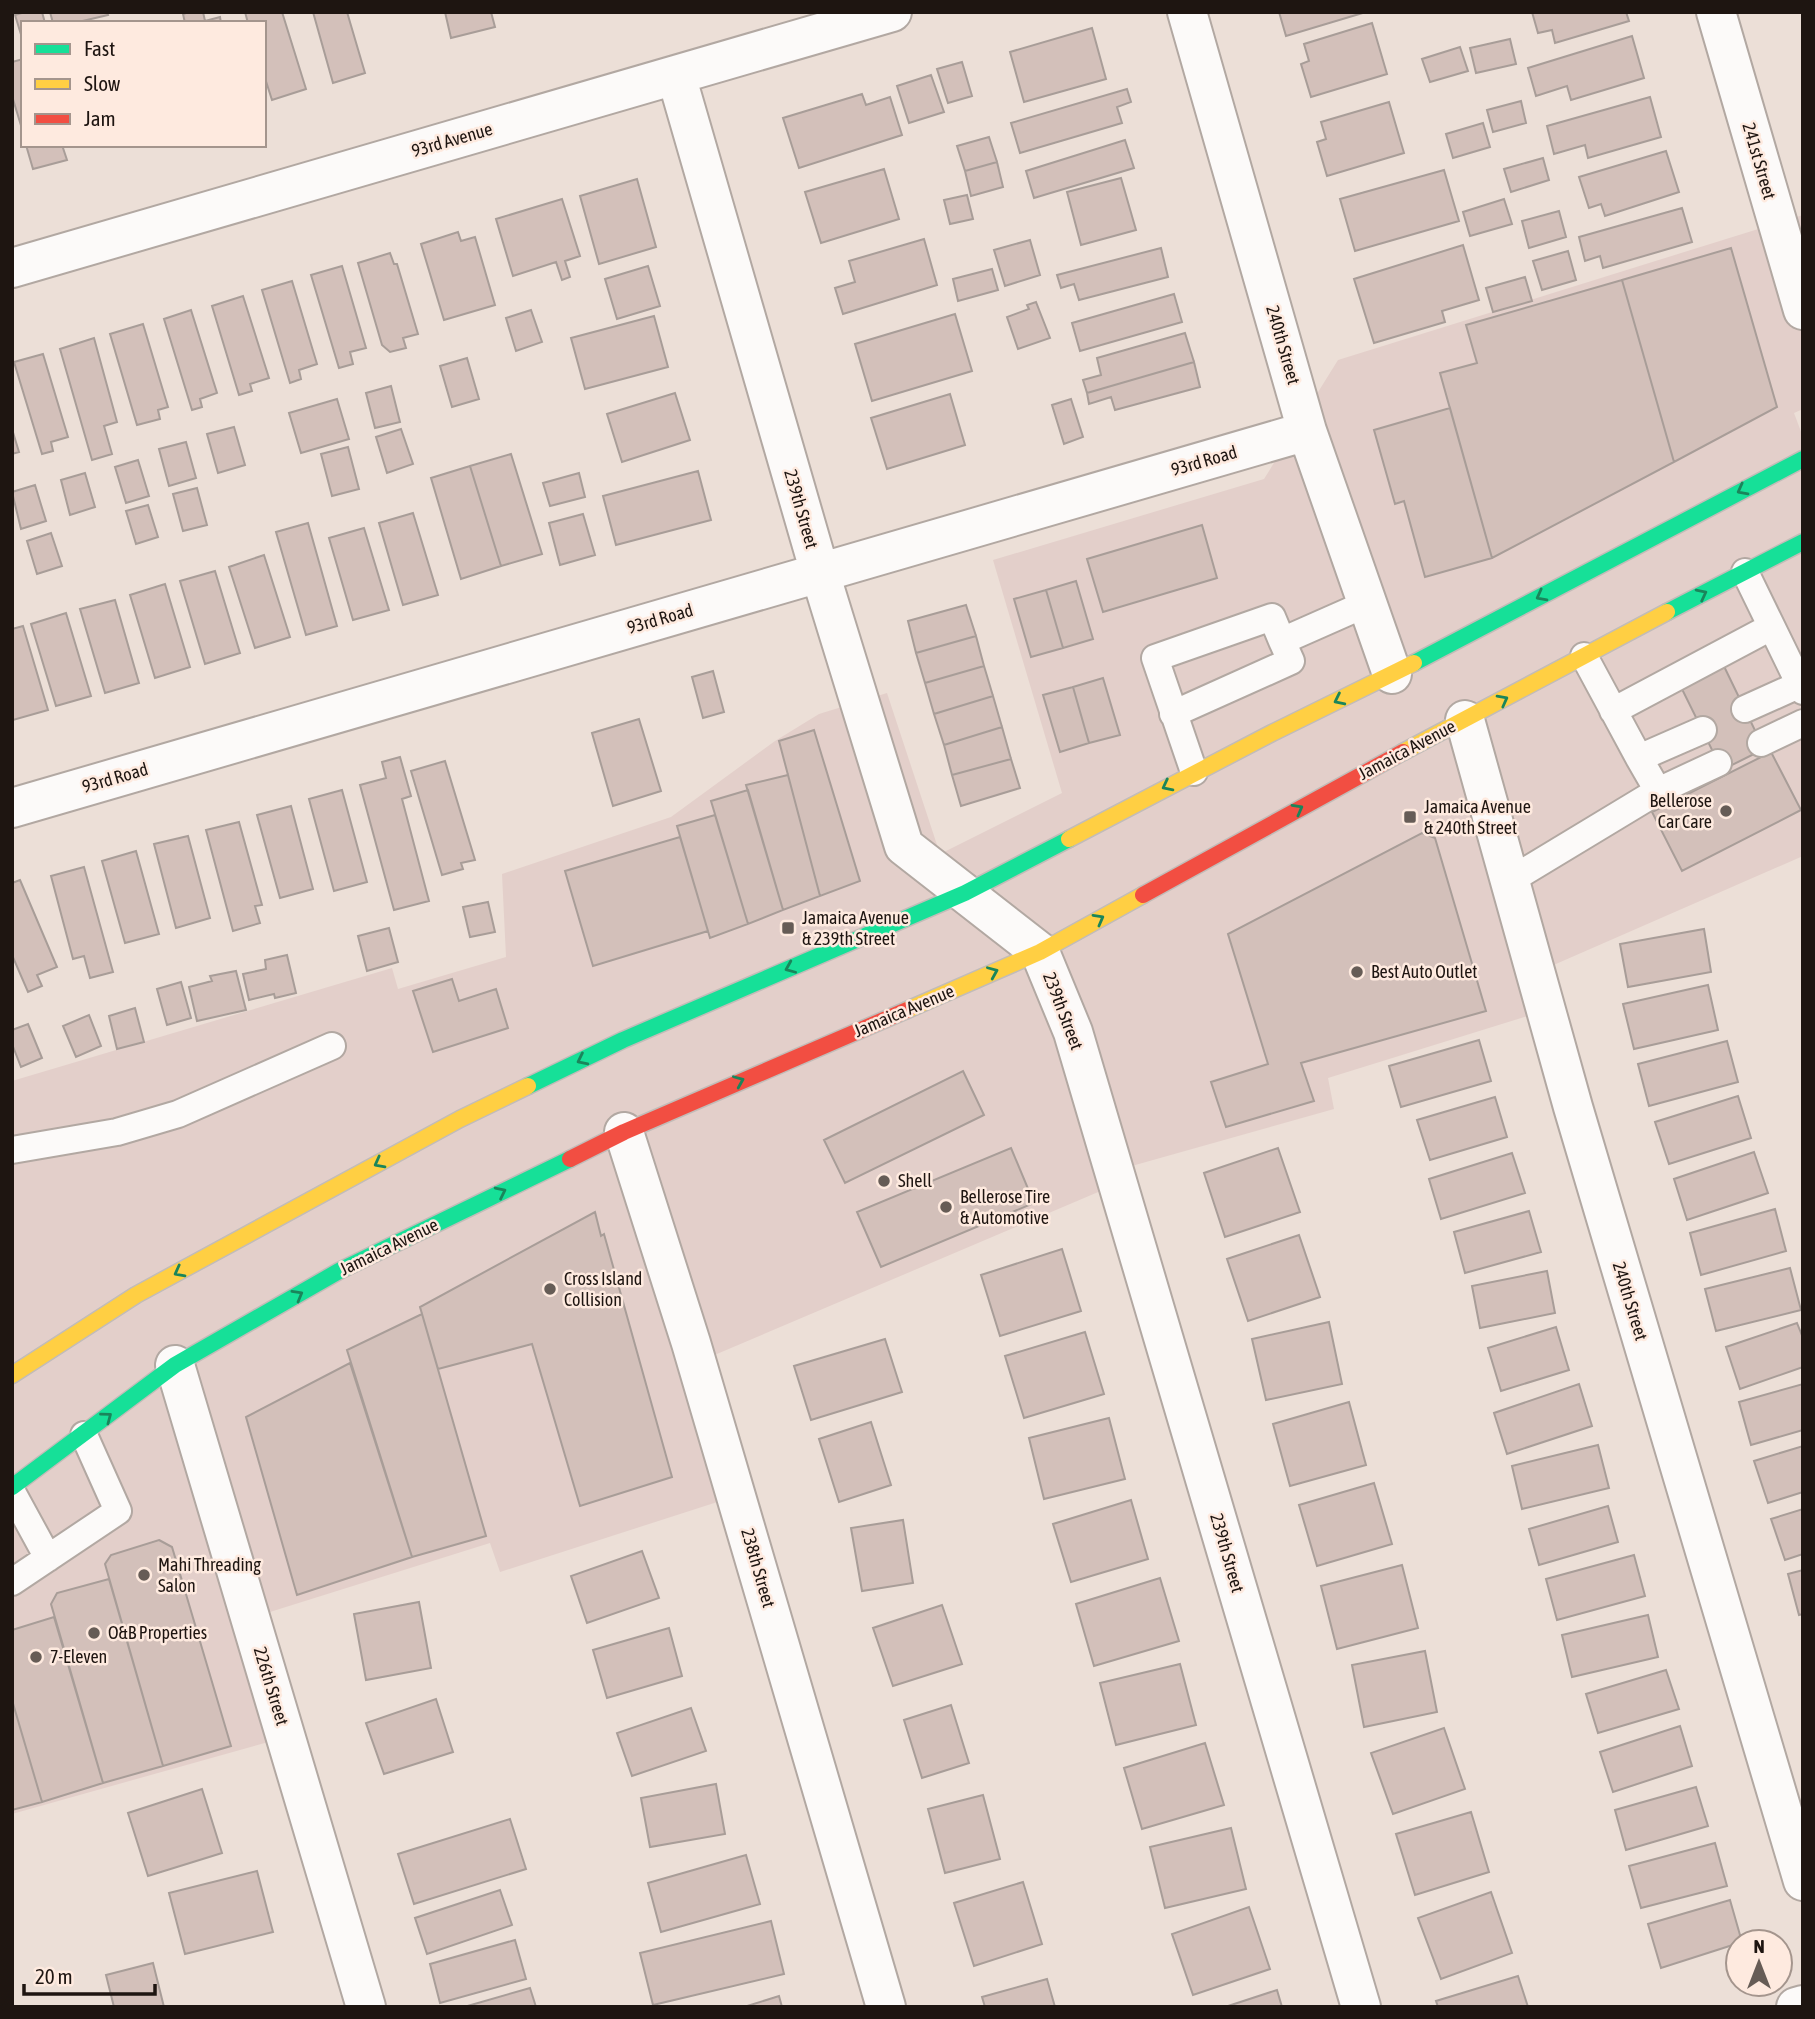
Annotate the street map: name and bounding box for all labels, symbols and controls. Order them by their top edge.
legend [21,21,266,147]
text: Fast [84,36,115,60]
text: Slow [84,71,121,95]
text: Jam [84,106,116,130]
street label: 93rd Avenue [409,118,495,161]
street label: 241st Street [1739,120,1780,202]
street label: 240th Street [1262,303,1305,387]
street label: 93rd Road [1168,441,1239,480]
street label: 239th Street [780,467,823,551]
one-way arrow [1737,482,1749,496]
one-way arrow [1536,588,1548,601]
one-way arrow [1695,589,1707,603]
street label: 93rd Road [624,599,695,638]
one-way arrow [1334,692,1346,706]
one-way arrow [1496,694,1508,708]
street label: Jamaica Avenue [1355,715,1459,784]
street label: 93rd Road [79,758,150,797]
one-way arrow [1162,778,1174,792]
place label: Bellerose Car Care [1649,790,1712,832]
place label: Jamaica Avenue & 240th Street [1424,796,1531,838]
marker: Bellerose Car Care [1718,803,1734,819]
one-way arrow [1291,804,1304,817]
marker: Jamaica Avenue & 240th Street [1402,809,1418,825]
place label: Jamaica Avenue & 239th Street [802,907,909,949]
one-way arrow [1092,914,1105,927]
marker: Jamaica Avenue & 239th Street [780,920,796,936]
one-way arrow [784,960,797,974]
place label: Best Auto Outlet [1371,961,1478,982]
marker: Best Auto Outlet [1349,964,1365,980]
one-way arrow [986,966,999,980]
street label: 239th Street [1039,969,1088,1053]
street label: Jamaica Avenue [850,980,957,1041]
one-way arrow [577,1051,589,1065]
one-way arrow [733,1076,745,1090]
one-way arrow [374,1155,386,1169]
place label: Shell [898,1170,932,1191]
marker: Shell [876,1173,892,1189]
one-way arrow [494,1186,506,1200]
place label: Bellerose Tire & Automotive [960,1186,1050,1228]
marker: Bellerose Tire & Automotive [938,1199,954,1215]
street label: Jamaica Avenue [336,1214,441,1279]
street label: 240th Street [1609,1259,1652,1343]
one-way arrow [174,1264,186,1277]
place label: Cross Island Collision [564,1268,642,1310]
marker: Cross Island Collision [542,1281,558,1297]
one-way arrow [290,1290,303,1303]
one-way arrow [99,1413,112,1426]
street label: 239th Street [1206,1511,1249,1595]
street label: 238th Street [737,1526,780,1610]
place label: Mahi Threading Salon [158,1554,261,1596]
marker: Mahi Threading Salon [136,1567,152,1583]
place label: O&B Properties [108,1622,207,1643]
marker: O&B Properties [86,1625,102,1641]
street label: 226th Street [250,1644,293,1728]
place label: 7-Eleven [50,1646,107,1667]
marker: 7-Eleven [28,1649,44,1665]
north arrow [1724,1928,1794,1998]
text: N [1753,1935,1765,1957]
scale bar [24,1952,156,1996]
text: 20 m [35,1964,73,1988]

